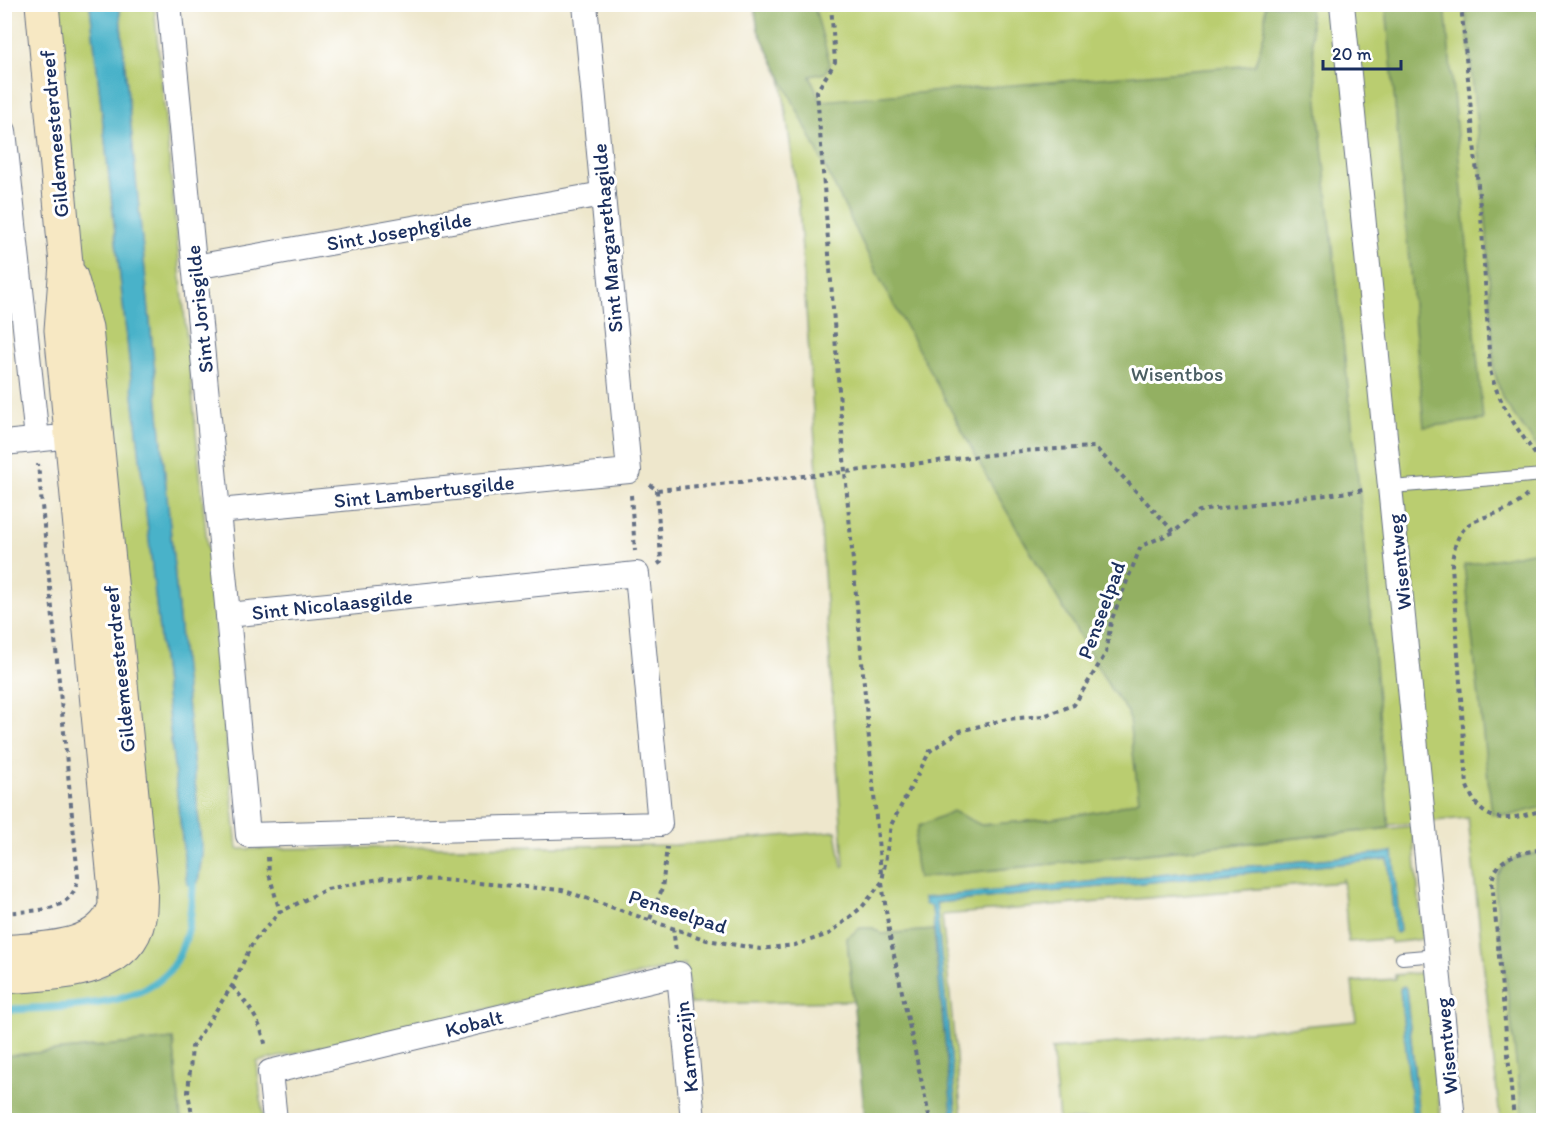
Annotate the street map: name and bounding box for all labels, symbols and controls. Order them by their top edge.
scale bar [1323,33,1401,71]
text: 20 m [1332,43,1372,65]
street label: Gildemeesterdreef [34,49,74,219]
street label: Sint Margarethagilde [586,142,628,334]
street label: Sint Josephgilde [325,206,473,256]
street label: Sint Jorisgilde [180,244,218,374]
park label: Wisentbos [1131,361,1223,386]
street label: Sint Lambertusgilde [332,469,516,513]
street label: Wisentweg [1381,512,1416,611]
street label: Penseelpad [1072,558,1130,662]
street label: Sint Nicolaasgilde [250,583,414,625]
street label: Gildemeesterdreef [98,584,140,754]
street label: Penseelpad [626,883,730,939]
street label: Wisentweg [1429,996,1463,1095]
street label: Karmozijn [669,1000,703,1094]
street label: Kobalt [442,1004,506,1042]

